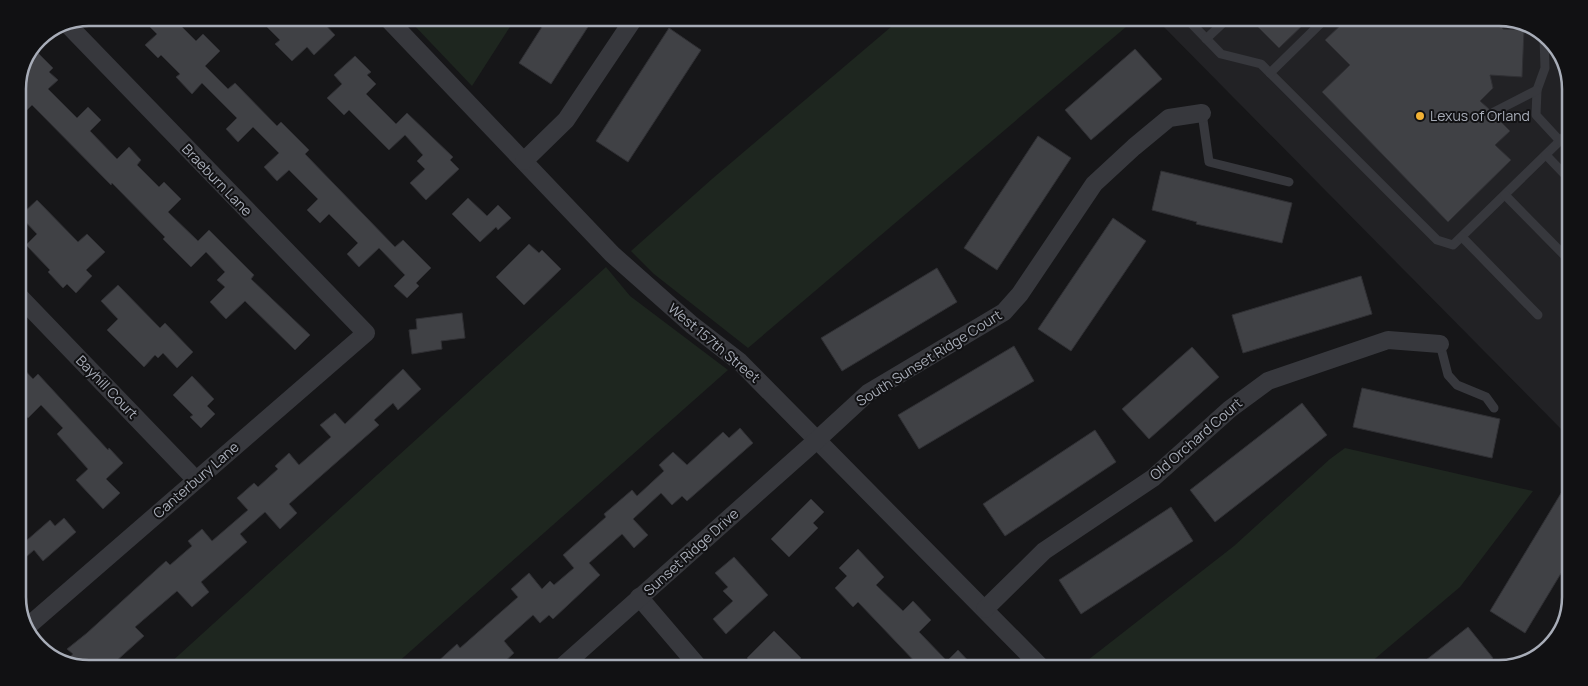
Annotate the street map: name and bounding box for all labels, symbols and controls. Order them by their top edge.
place label: Lexus of Orland [1430,106,1530,125]
marker: Lexus of Orland [1414,110,1426,122]
street label: Braeburn Lane [178,139,257,220]
street label: West 157th Street [664,298,765,387]
street label: South Sunset Ridge Court [852,305,1005,410]
street label: Bayhill Court [72,351,143,423]
street label: Old Orchard Court [1145,393,1246,484]
street label: Canterbury Lane [149,437,243,522]
street label: Sunset Ridge Drive [639,504,742,599]

